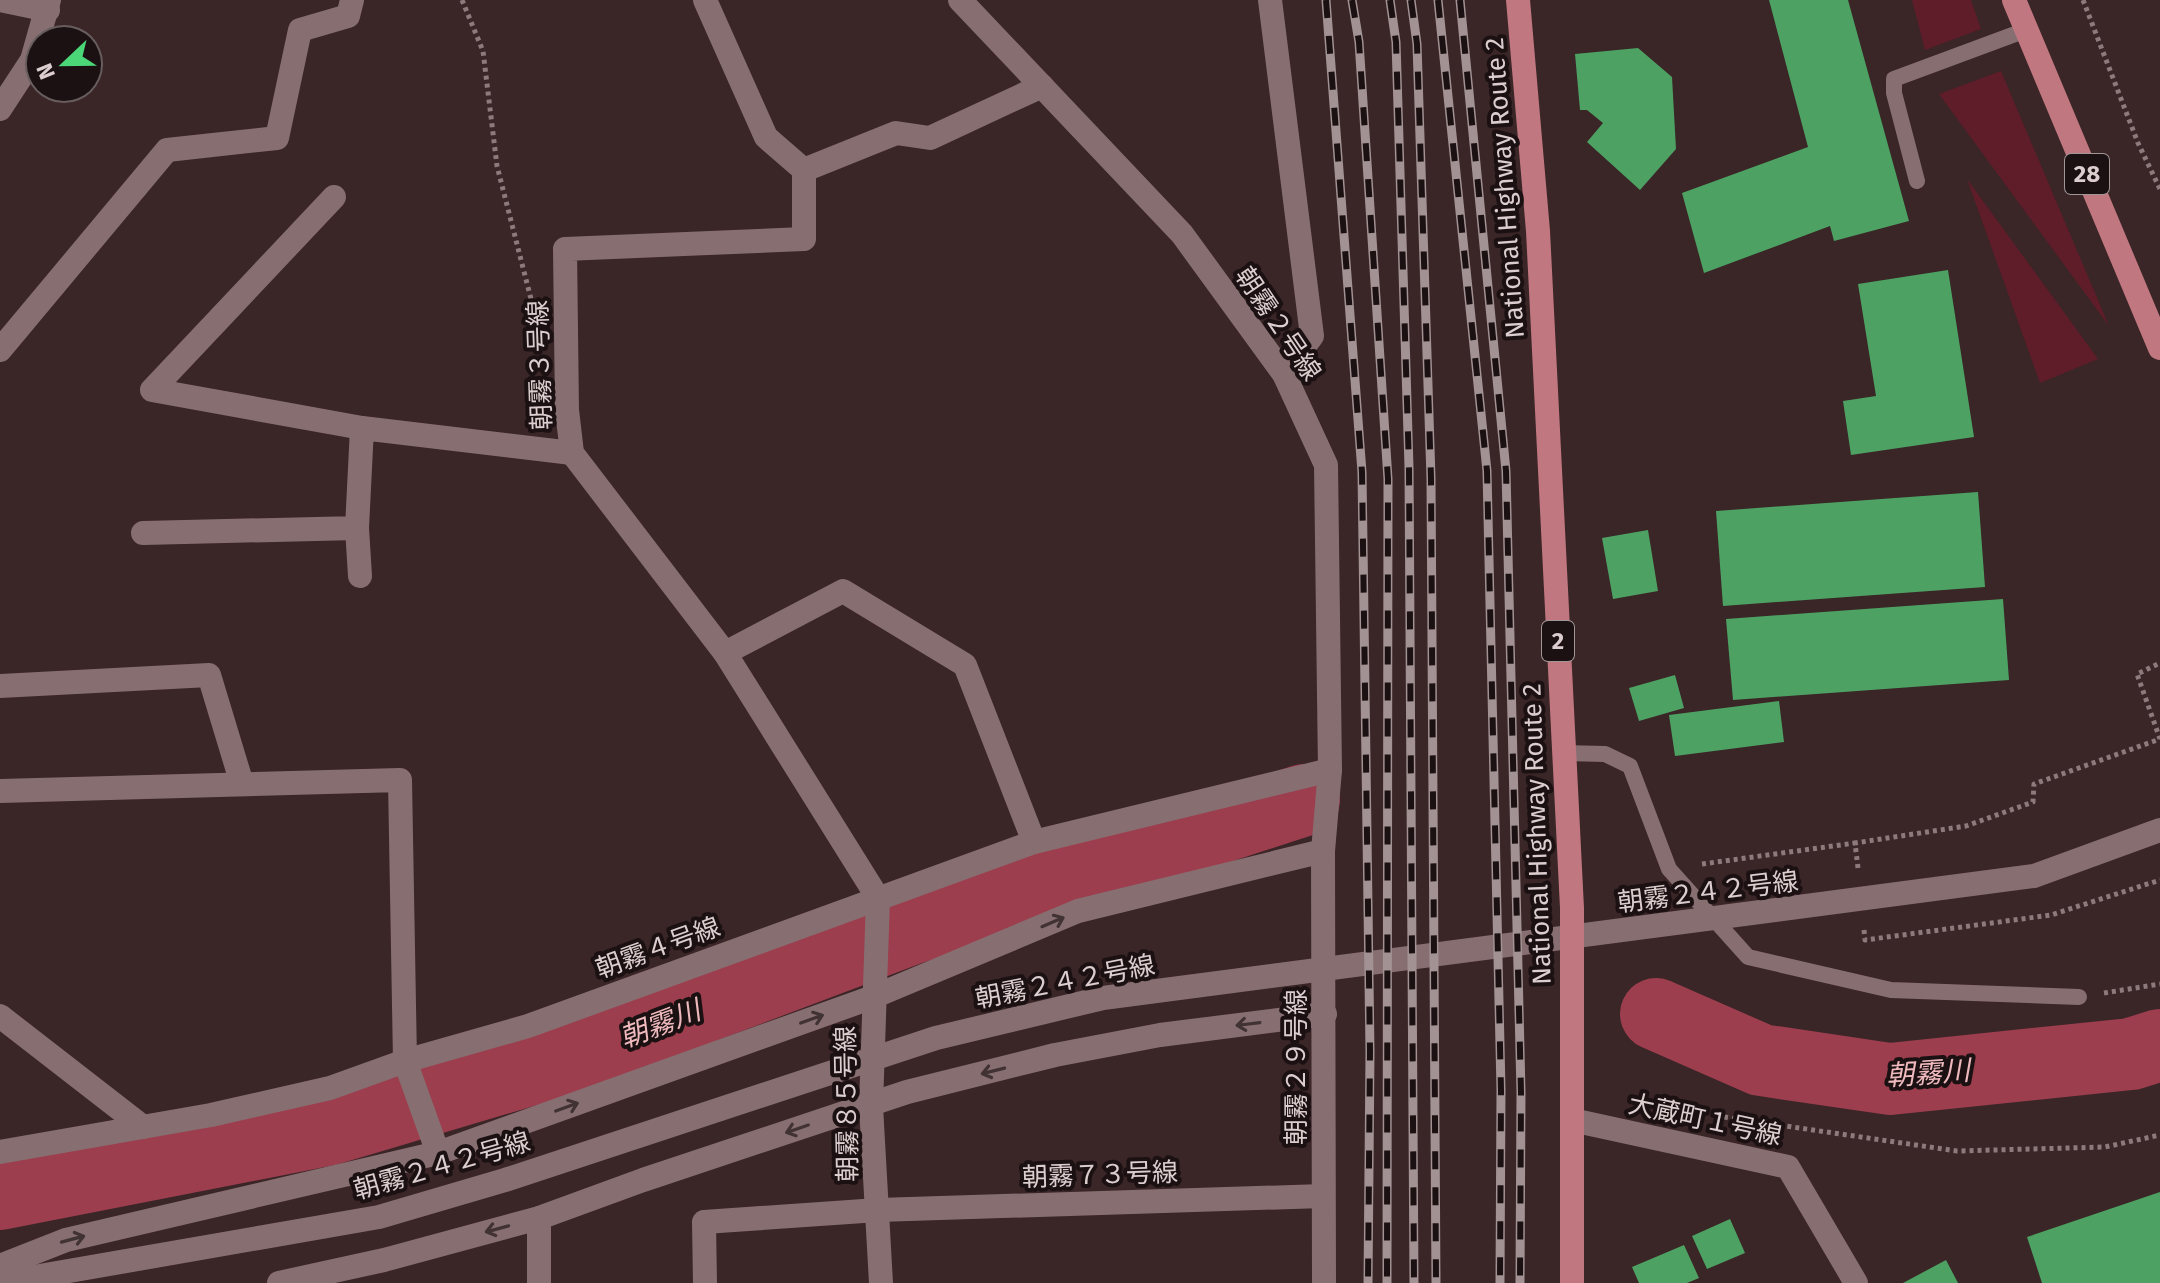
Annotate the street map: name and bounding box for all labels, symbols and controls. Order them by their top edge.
north arrow [24,24,104,104]
street label: National Highway Route 2 [1479,37,1531,339]
text: N [31,59,61,83]
road number: 28 [2065,154,2109,194]
street label: 朝霧２号線 [1229,261,1327,387]
street label: 朝霧３号線 [522,299,558,431]
road number: 2 [1542,621,1574,661]
street label: National Highway Route 2 [1516,683,1558,985]
street label: 朝霧２４２号線 [1616,866,1800,918]
street label: 朝霧４号線 [592,911,724,985]
one-way arrow [1040,914,1065,928]
street label: 朝霧２４２号線 [973,949,1157,1015]
street label: 朝霧２９号線 [1281,989,1312,1145]
water label: 朝霧川 [615,992,708,1054]
one-way arrow [799,1011,823,1025]
one-way arrow [1235,1016,1262,1031]
street label: 朝霧８５号線 [830,1026,864,1182]
water label: 朝霧川 [1885,1053,1974,1092]
one-way arrow [980,1065,1006,1080]
street label: 大蔵町１号線 [1625,1089,1785,1151]
one-way arrow [554,1099,579,1113]
one-way arrow [784,1122,809,1137]
street label: 朝霧２４２号線 [350,1126,534,1206]
street label: 朝霧７３号線 [1021,1157,1179,1193]
one-way arrow [485,1223,511,1238]
one-way arrow [59,1230,85,1245]

